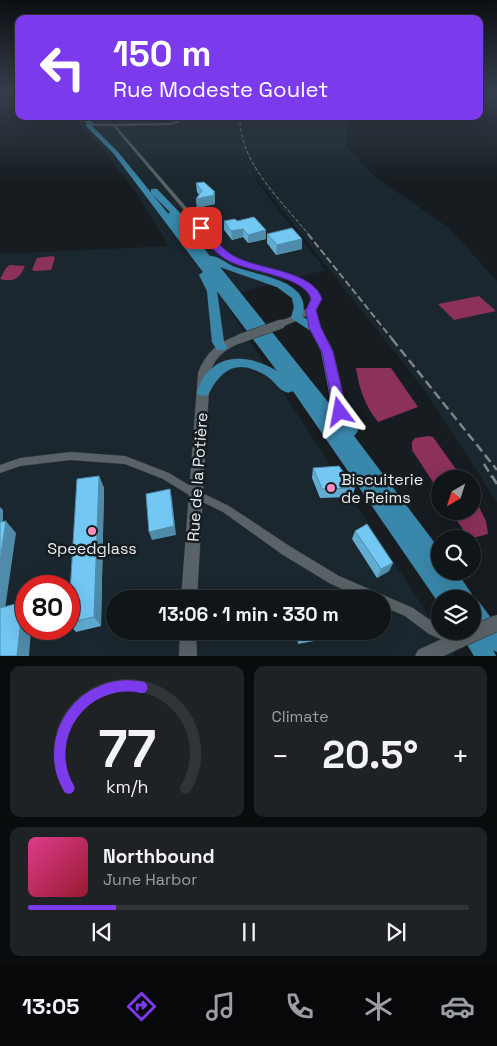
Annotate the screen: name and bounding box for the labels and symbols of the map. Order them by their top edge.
pin [180,207,222,249]
position arrow [313,385,365,437]
street label: Rue de la Potière [183,412,212,542]
place label: Biscuiterie de Reims [341,469,423,508]
north arrow [431,470,481,520]
marker: Biscuiterie de Reims [325,482,337,494]
marker: Speedglass [86,525,98,537]
place label: Speedglass [47,538,137,559]
speed limit sign: 80 [15,575,80,640]

